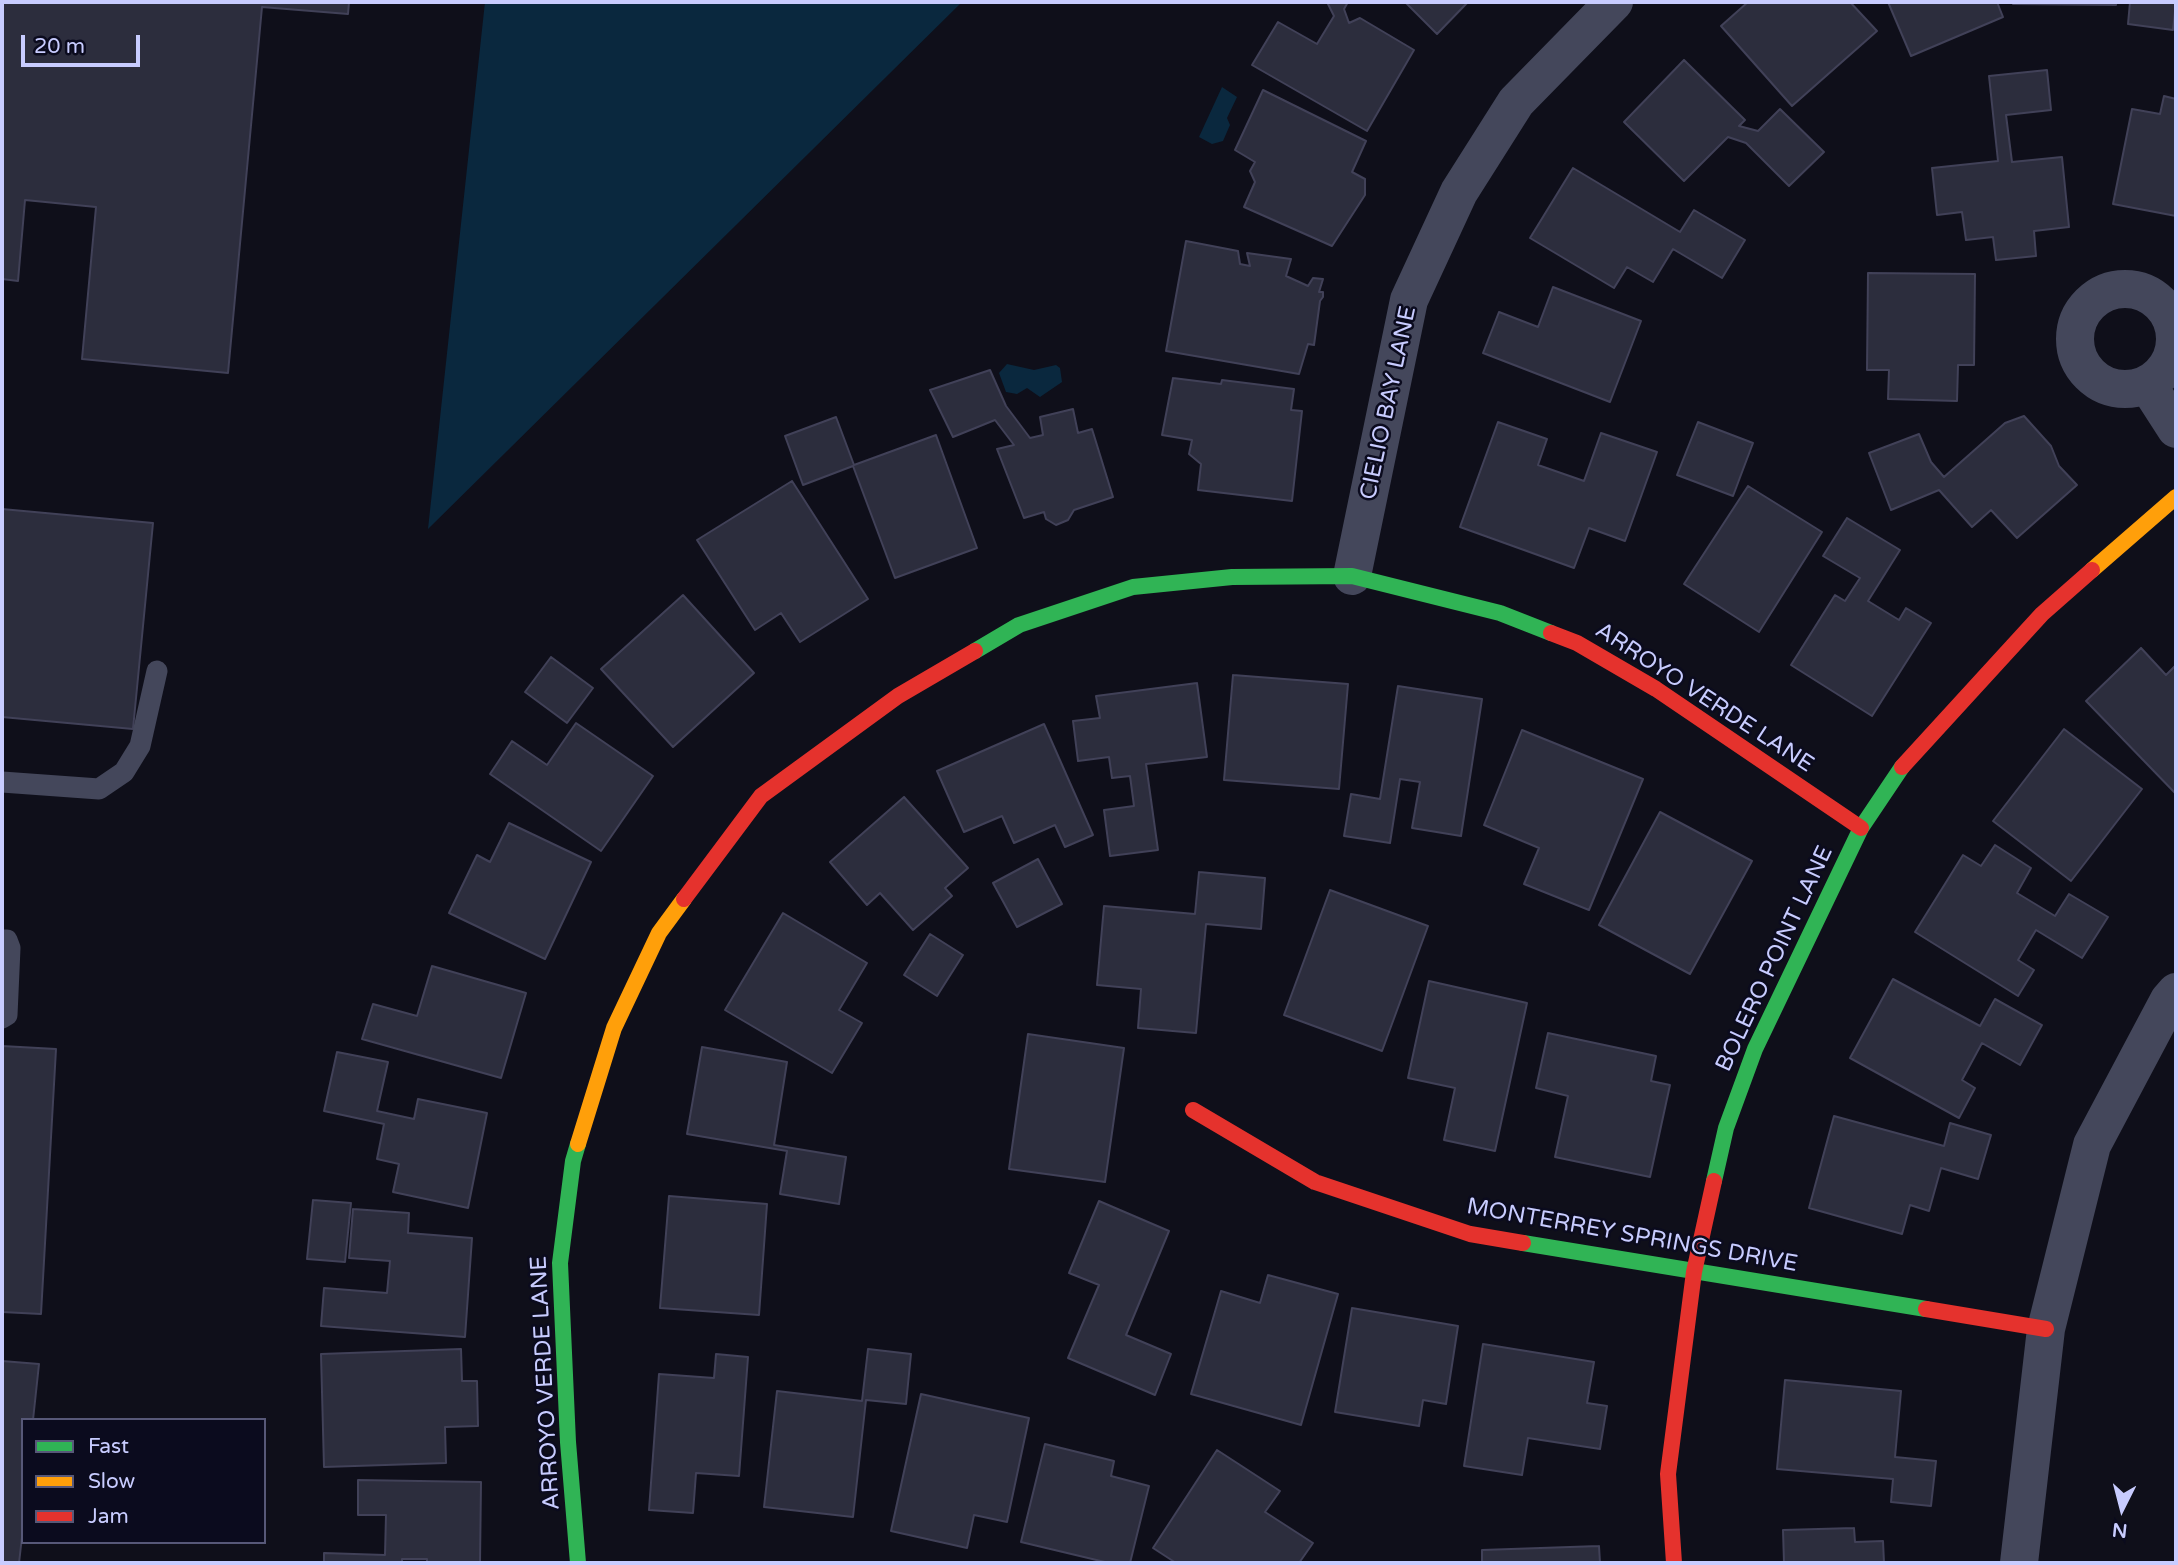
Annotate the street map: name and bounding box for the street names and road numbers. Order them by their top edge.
street label: CIELIO BAY LANE [1355,304,1423,502]
street label: ARROYO VERDE LANE [1590,617,1818,779]
street label: BOLERO POINT LANE [1711,842,1839,1076]
street label: MONTERREY SPRINGS DRIVE [1464,1193,1800,1279]
street label: ARROYO VERDE LANE [526,1255,566,1511]

